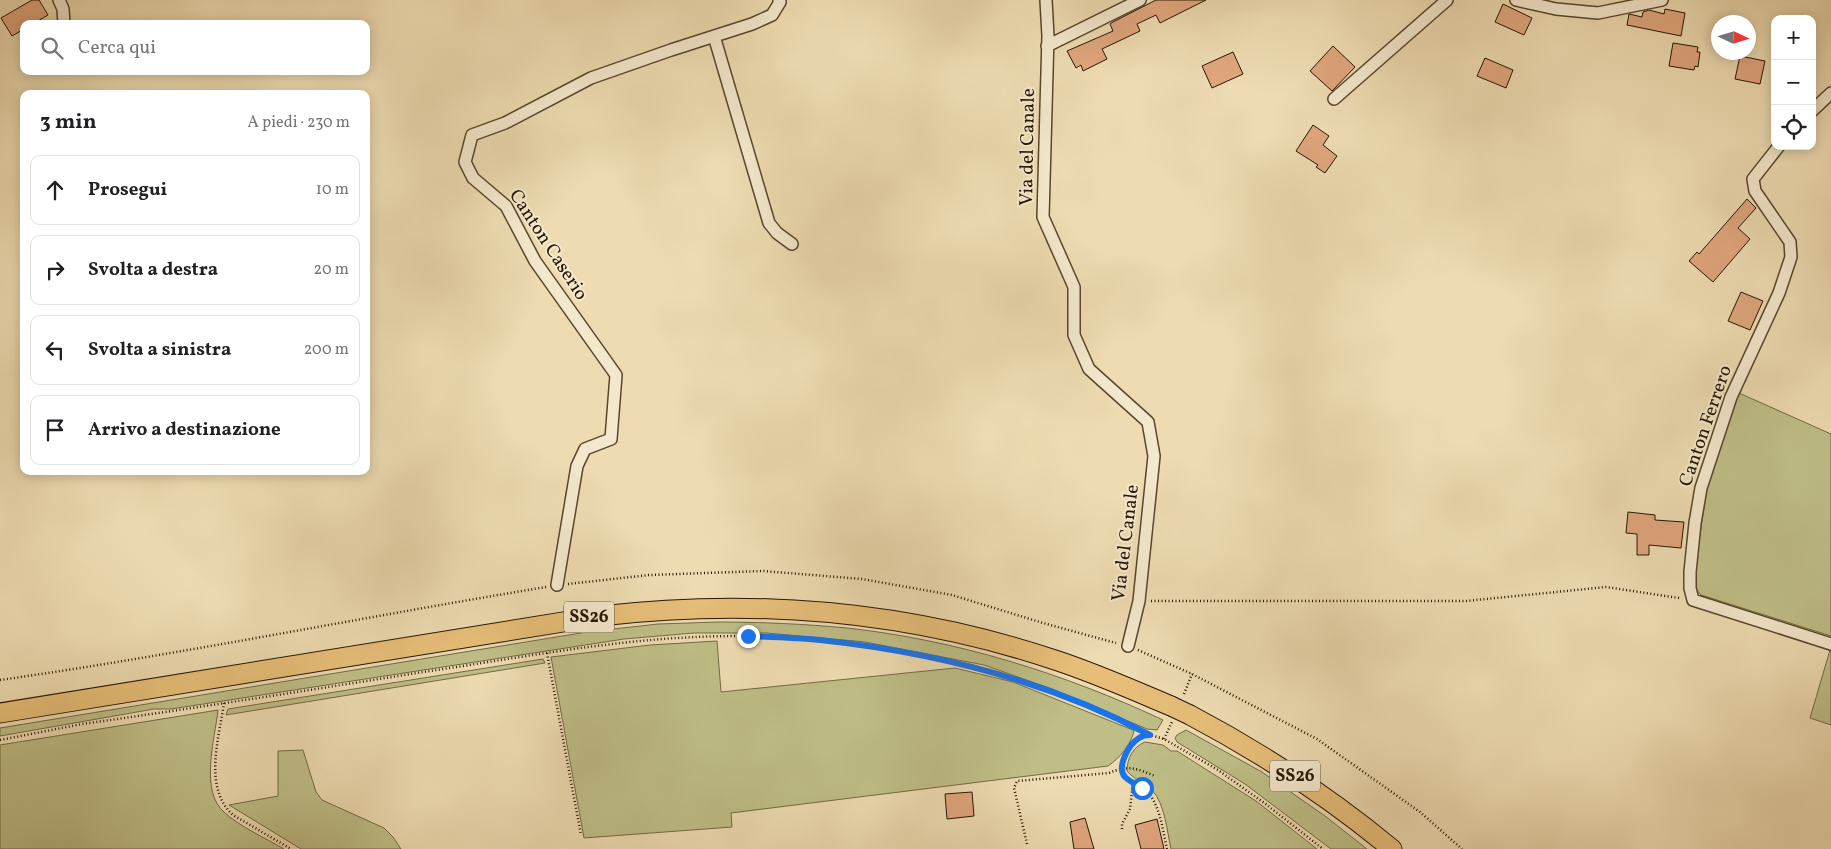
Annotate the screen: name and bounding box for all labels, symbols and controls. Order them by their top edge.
north arrow [1711,15,1756,60]
map controls [1771,15,1816,150]
button: + [1771,15,1816,60]
search box [20,20,370,75]
icon: search [38,34,66,62]
text: Cerca qui [78,35,156,61]
button: − [1771,60,1816,105]
street label: Via del Canale [1014,88,1042,206]
button: locate [1771,105,1816,150]
text: 3 min [40,108,96,137]
text: A piedi · 230 m [248,112,350,134]
icon: ahead [41,176,69,204]
text: Prosegui [88,177,167,203]
text: 10 m [316,179,349,201]
street label: Canton Caserio [502,184,594,306]
icon: right [41,256,69,284]
text: Svolta a destra [88,257,218,283]
text: 20 m [314,259,349,281]
icon: left [41,336,69,364]
text: Svolta a sinistra [88,337,231,363]
text: 200 m [304,339,349,361]
street label: Canton Ferrero [1673,362,1739,490]
icon: arrive [41,416,69,444]
text: Arrivo a destinazione [88,417,281,443]
street label: Via del Canale [1106,483,1146,603]
road number: SS26 [564,602,614,632]
route end [737,625,760,648]
road number: SS26 [1270,760,1320,791]
route start [1131,777,1154,800]

